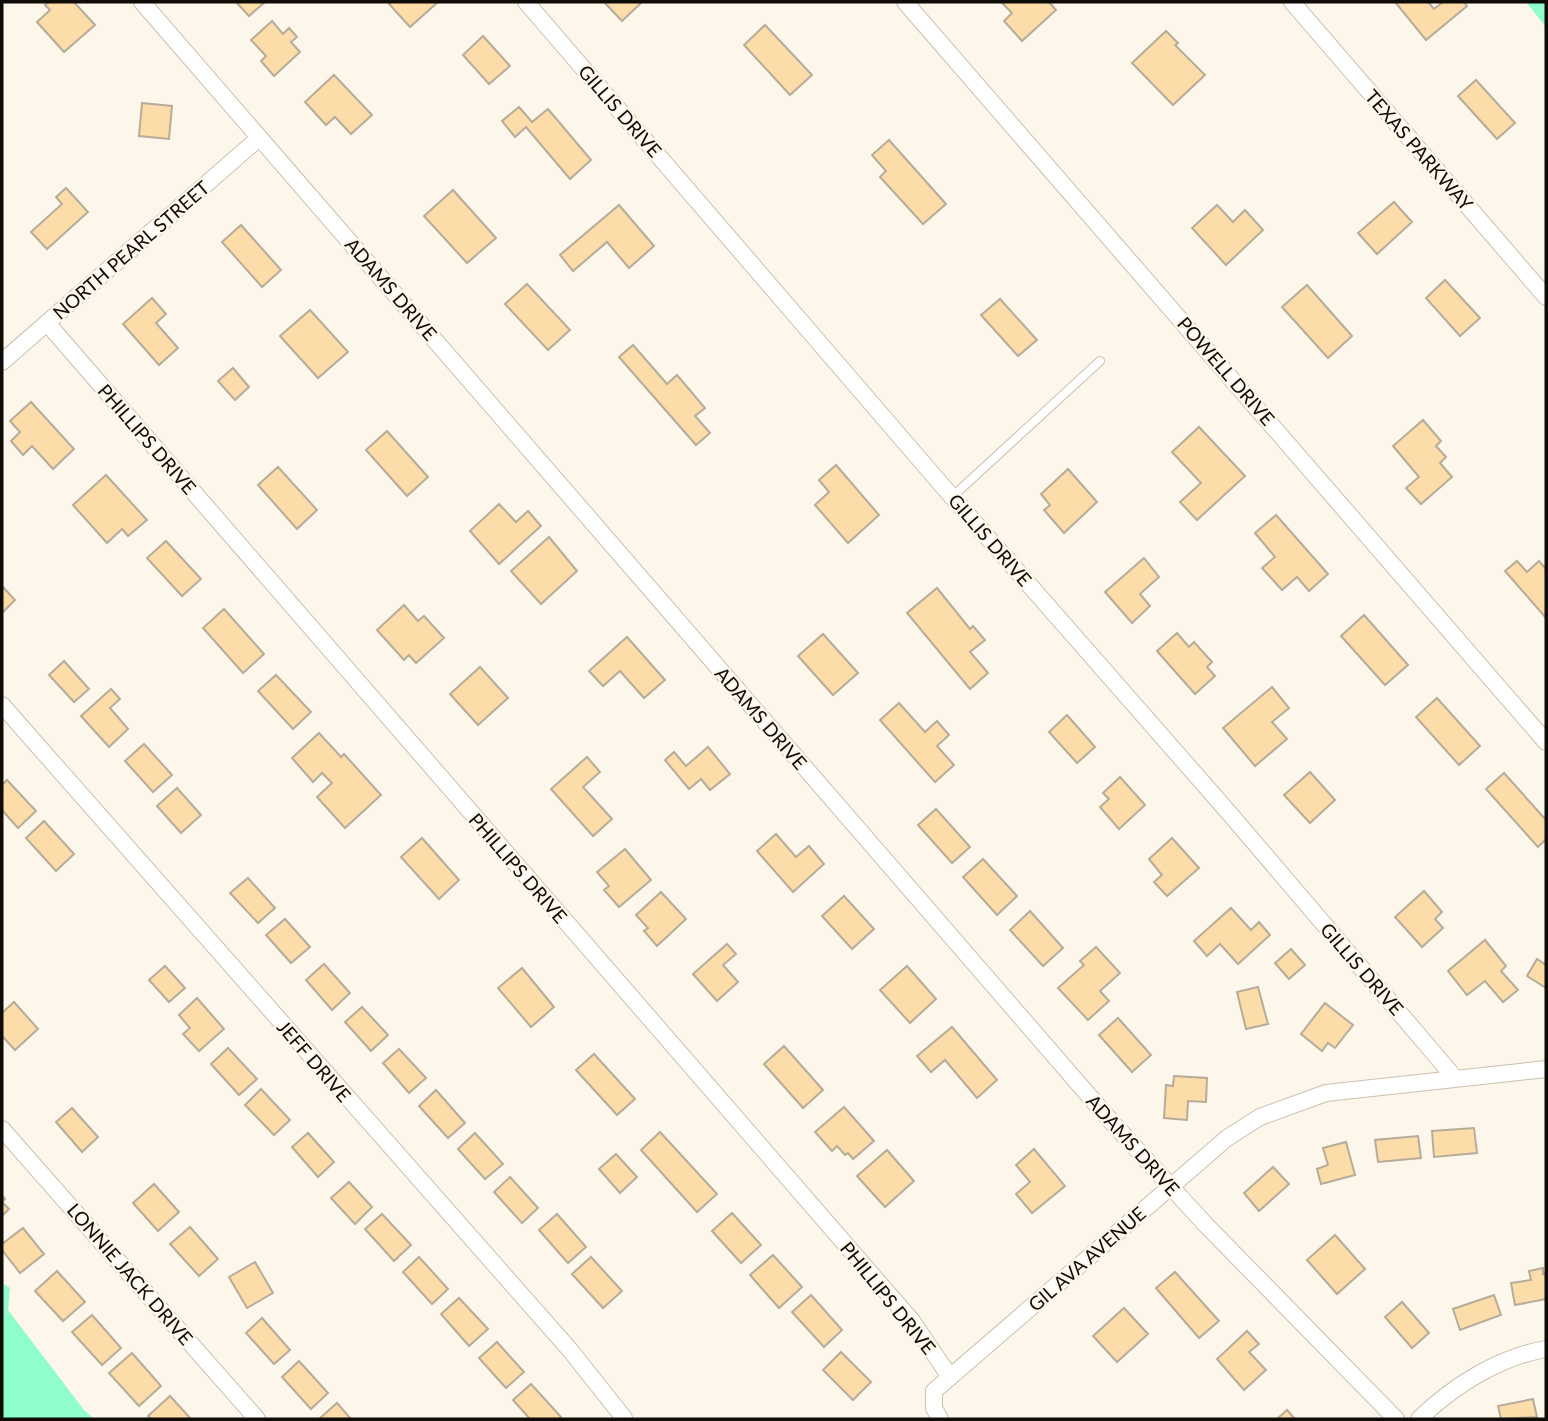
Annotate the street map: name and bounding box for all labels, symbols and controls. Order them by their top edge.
street label: GILLIS DRIVE [574,60,667,162]
street label: TEXAS PARKWAY [1361,85,1478,215]
street label: NORTH PEARL STREET [48,175,214,324]
street label: ADAMS DRIVE [341,233,442,345]
street label: POWELL DRIVE [1173,312,1280,430]
street label: PHILLIPS DRIVE [93,379,201,498]
street label: GILLIS DRIVE [944,489,1037,591]
street label: ADAMS DRIVE [711,662,812,774]
street label: PHILLIPS DRIVE [464,808,572,927]
street label: GILLIS DRIVE [1316,918,1409,1020]
street label: JEFF DRIVE [273,1015,356,1106]
street label: ADAMS DRIVE [1082,1089,1185,1200]
street label: LONNIE JACK DRIVE [63,1198,198,1349]
street label: GIL AVA AVENUE [1023,1201,1150,1316]
street label: PHILLIPS DRIVE [836,1237,941,1359]

